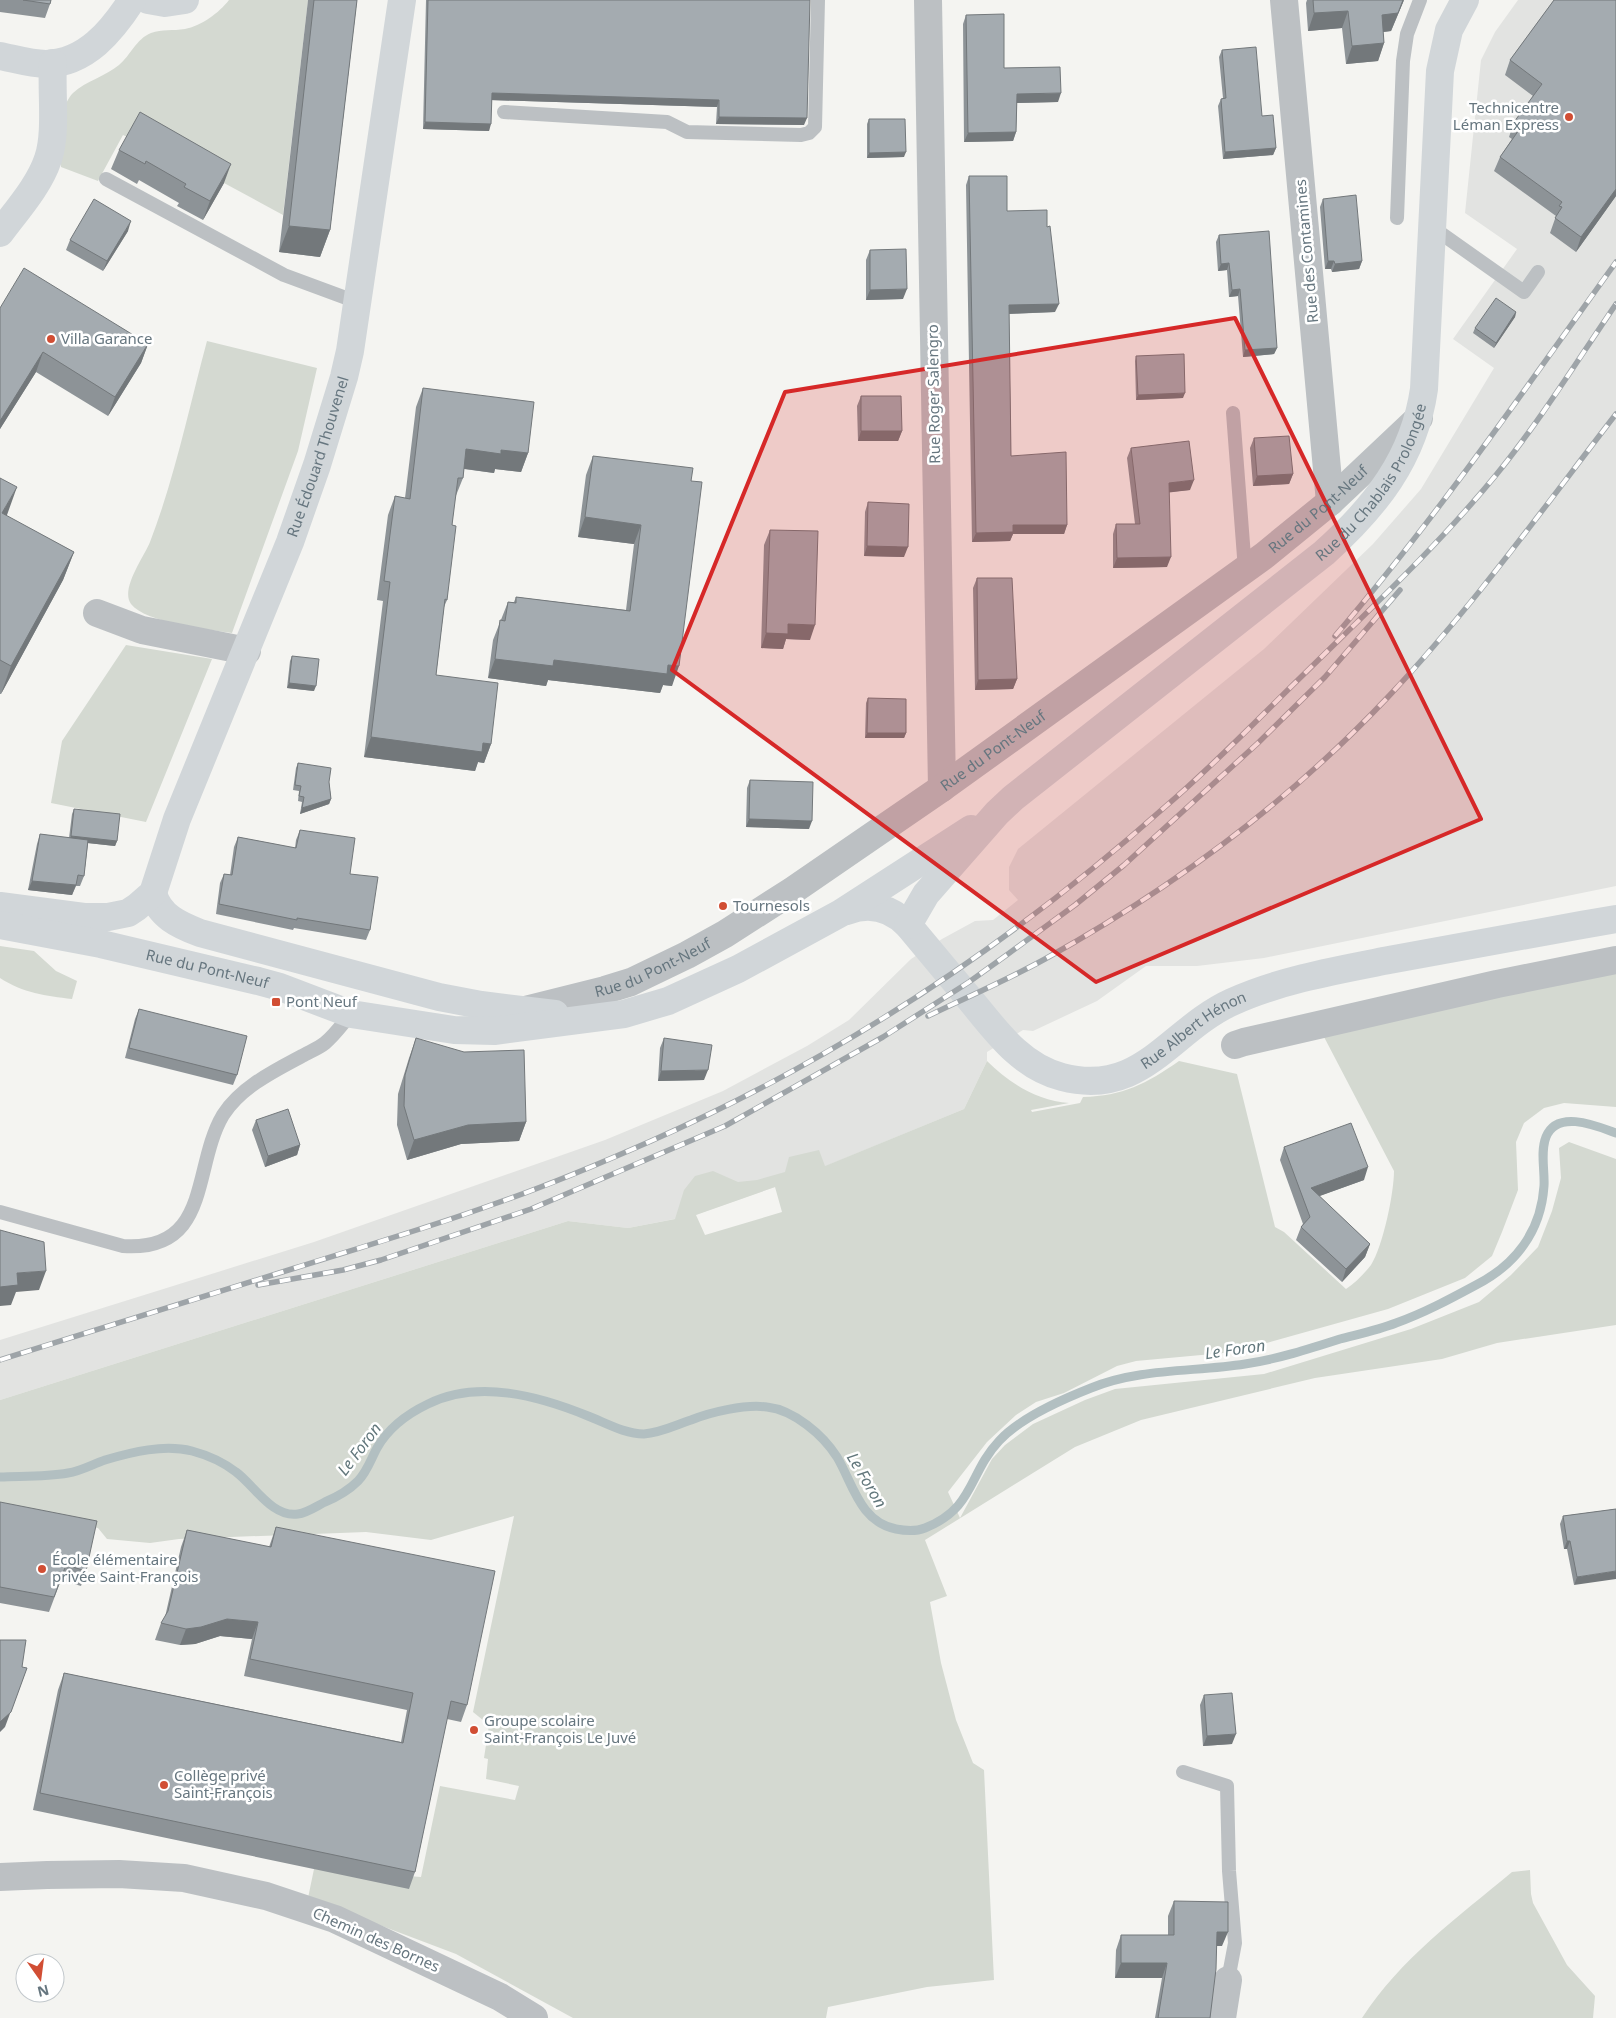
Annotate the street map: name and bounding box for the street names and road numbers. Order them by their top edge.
street label: Rue des Contamines [1290,178,1322,324]
street label: Rue Roger Salengro [922,324,944,464]
street label: Rue Édouard Thouvenel [282,374,353,540]
street label: Rue du Chablais Prolongée [1311,401,1430,565]
street label: Rue du Pont-Neuf [1264,460,1372,557]
street label: Rue du Pont-Neuf [936,705,1050,795]
street label: Rue du Pont-Neuf [592,932,715,1001]
street label: Rue du Pont-Neuf [144,944,272,993]
street label: Rue Albert Hénon [1136,986,1249,1073]
street label: Chemin des Bornes [310,1902,443,1976]

